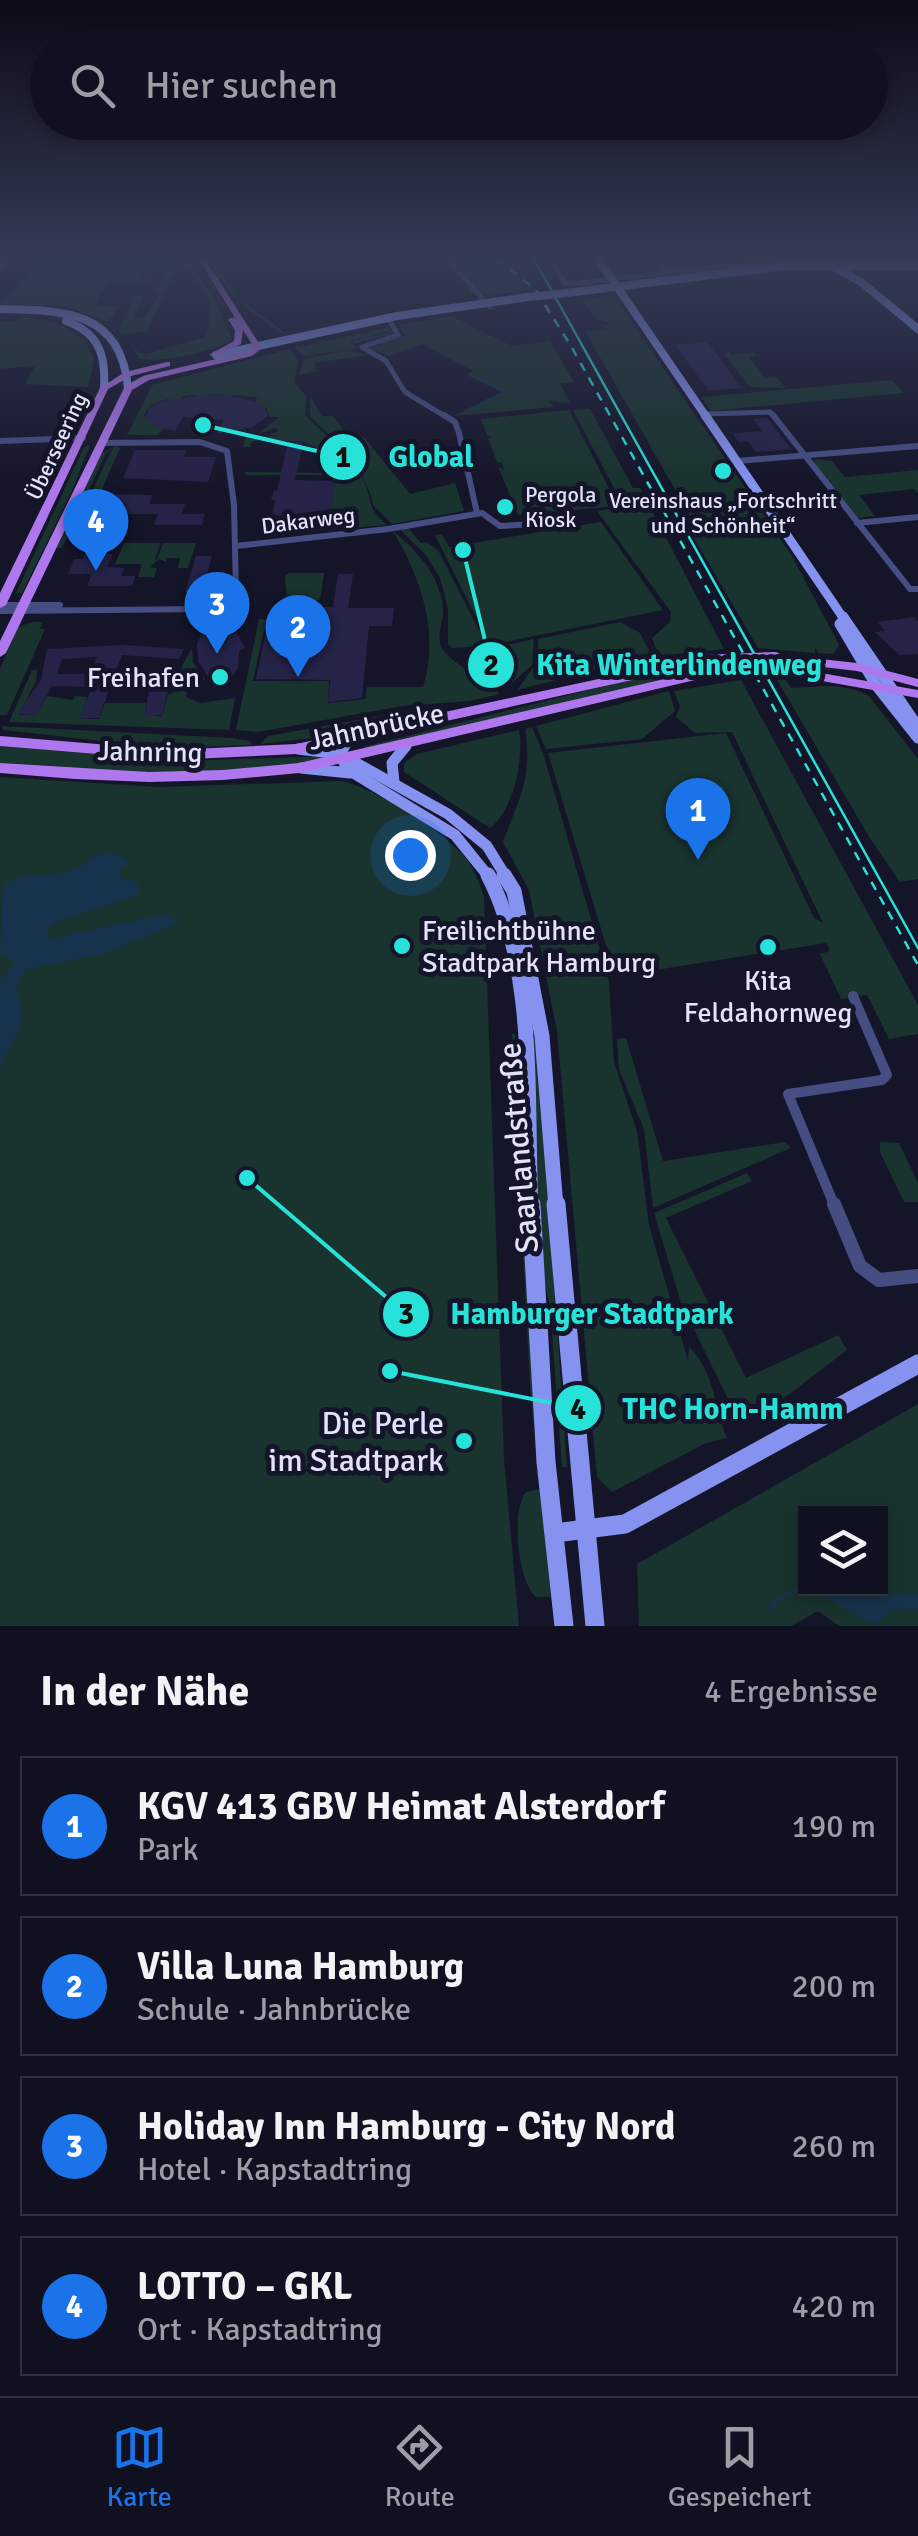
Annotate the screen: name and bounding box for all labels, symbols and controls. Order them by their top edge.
search box [30,30,888,140]
icon: search [65,58,120,113]
text: Hier suchen [145,62,338,109]
street label: Überseering [20,388,93,504]
callout: Global [318,427,493,487]
text: 1 [335,439,351,476]
text: Global [388,439,474,476]
marker: Vereinshaus „Fortschritt und Schönheit“ [712,460,734,482]
place label: Pergola Kiosk [525,481,596,533]
place label: Vereinshaus „Fortschritt und Schönheit“ [609,487,837,539]
pin: 4 [64,488,128,571]
marker: Pergola Kiosk [494,496,516,518]
street label: Dakarweg [260,501,356,540]
pin: 3 [184,572,250,654]
pin: 2 [266,594,330,677]
callout: Kita Winterlindenweg [466,635,842,695]
text: 2 [483,647,499,684]
text: Kita Winterlindenweg [536,647,822,684]
place label: Freihafen [87,661,200,695]
marker: Freihafen [209,666,231,688]
street label: Jahnbrücke [305,696,447,758]
street label: Jahnring [97,734,203,770]
pin: 1 [666,778,730,860]
your location [385,830,436,881]
place label: Freilichtbühne Stadtpark Hamburg [422,914,656,980]
marker: Freilichtbühne Stadtpark Hamburg [391,935,413,957]
marker: Kita Feldahornweg [757,936,779,958]
place label: Kita Feldahornweg [684,964,852,1030]
street label: Saarlandstraße [490,1041,547,1255]
callout: Hamburger Stadtpark [381,1284,754,1344]
text: 3 [398,1296,414,1333]
text: Hamburger Stadtpark [450,1296,734,1333]
callout: THC Horn-Hamm [553,1378,864,1438]
text: 4 [570,1391,586,1428]
text: THC Horn-Hamm [622,1391,844,1428]
place label: Die Perle im Stadtpark [269,1404,444,1480]
marker: Die Perle im Stadtpark [453,1430,475,1452]
map controls [798,1506,888,1596]
button: layers [798,1506,888,1596]
text: In der Nähe [40,1666,249,1717]
text: 4 Ergebnisse [704,1672,878,1711]
text: KGV 413 GBV Heimat Alsterdorf [137,1783,665,1830]
text: 1 [66,1807,83,1846]
text: 190 m [792,1807,876,1846]
text: Park [137,1830,199,1869]
text: Villa Luna Hamburg [137,1943,464,1990]
text: 2 [66,1967,83,2006]
text: 200 m [792,1967,876,2006]
text: Schule · Jahnbrücke [137,1990,411,2029]
text: Holiday Inn Hamburg - City Nord [137,2103,675,2150]
text: 3 [66,2127,83,2166]
text: 260 m [792,2127,876,2166]
text: Hotel · Kapstadtring [137,2150,412,2189]
text: LOTTO – GKL [137,2263,352,2310]
text: 4 [66,2287,83,2326]
text: 420 m [792,2287,876,2326]
text: Ort · Kapstadtring [137,2310,383,2349]
tab: Karte [106,2420,172,2514]
tab: Route [385,2420,455,2514]
tab: Gespeichert [668,2420,812,2514]

